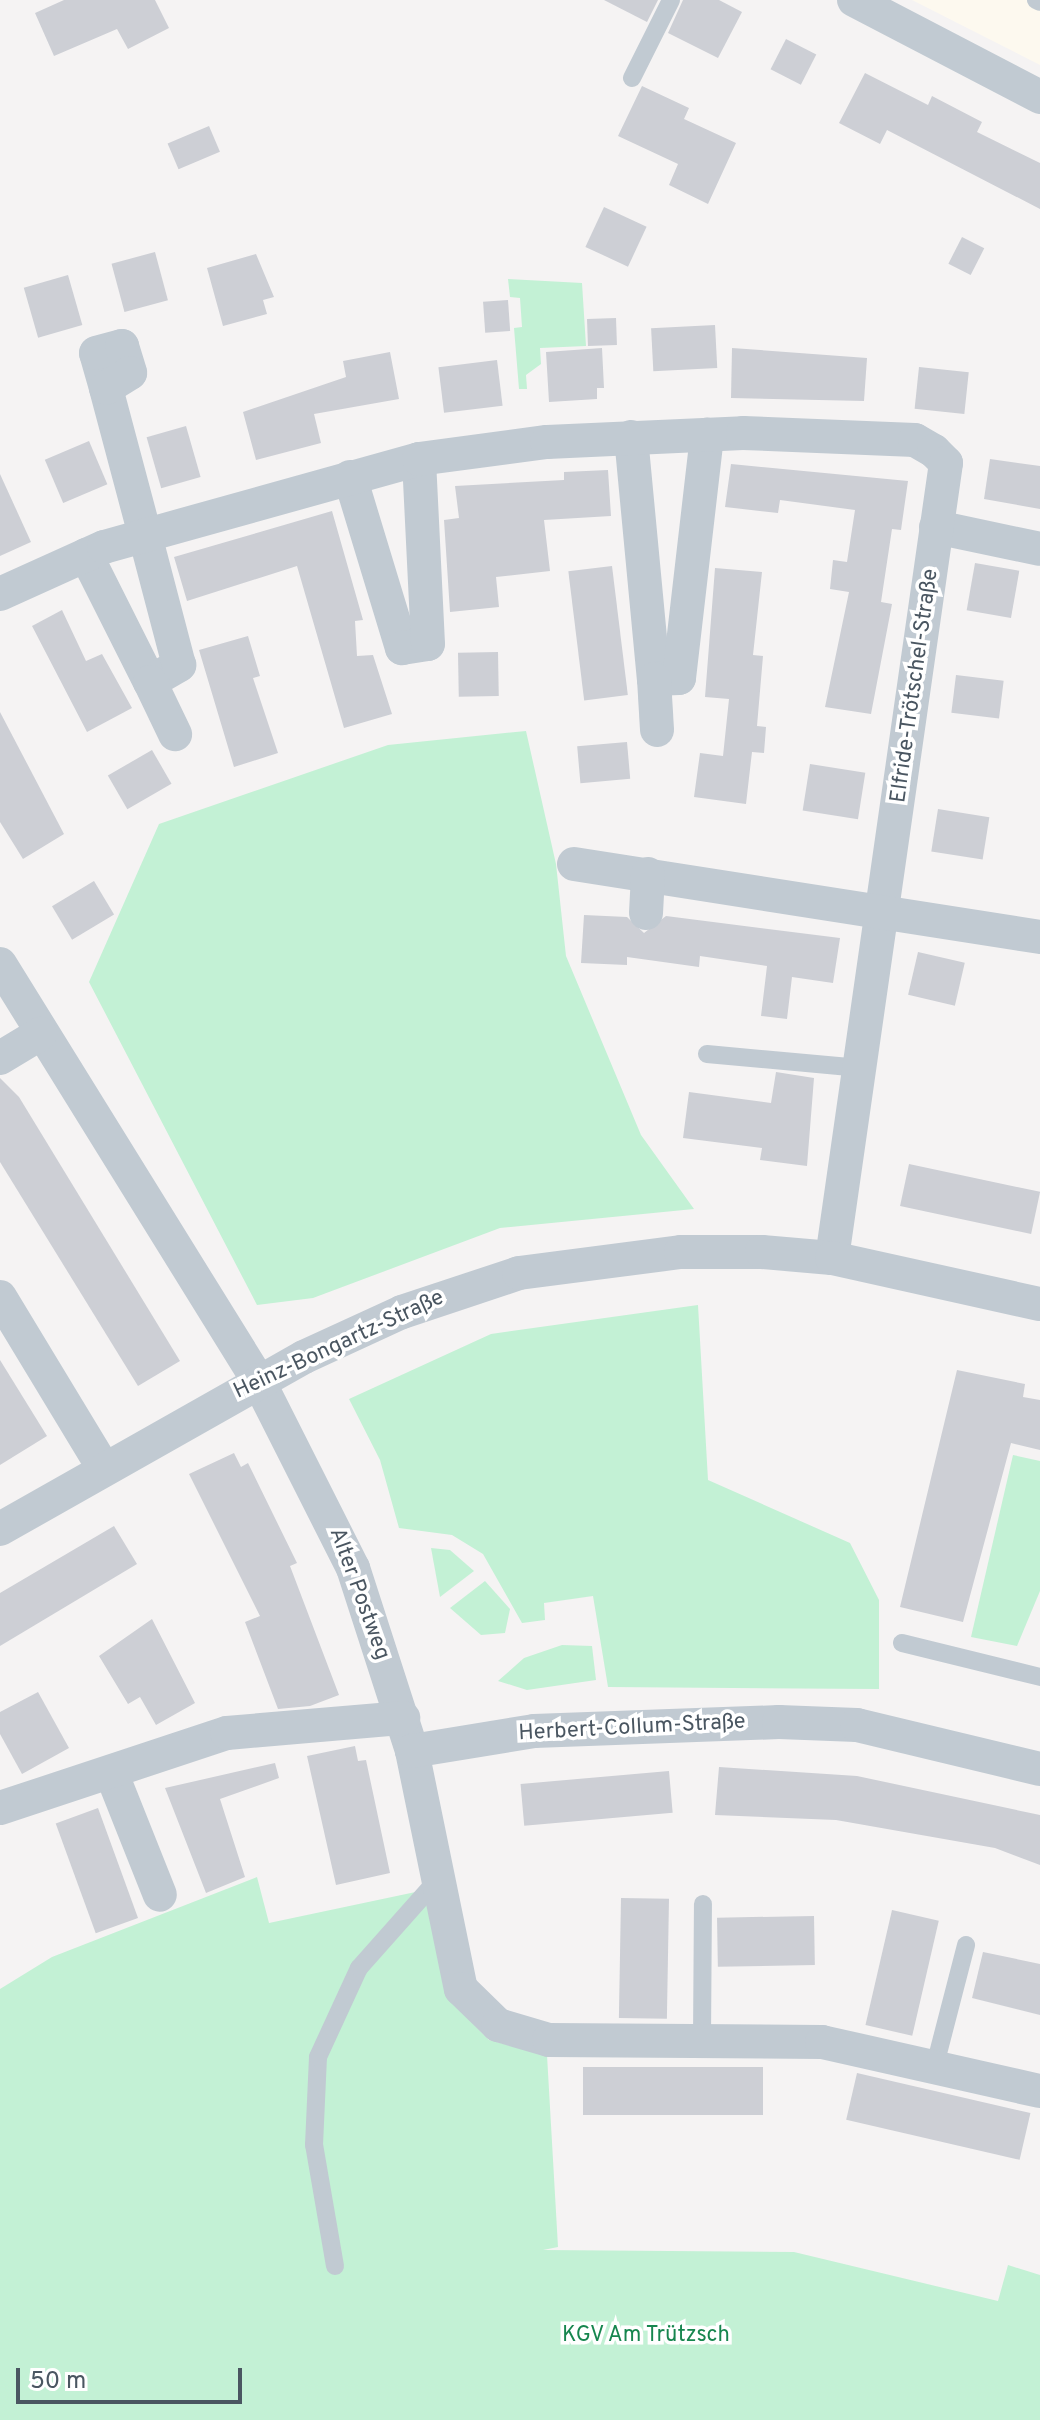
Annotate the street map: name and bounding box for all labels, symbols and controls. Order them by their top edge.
street label: Elfride-Trötschel-Straße [886,567,944,805]
street label: Heinz-Bongartz-Straße [230,1285,448,1405]
street label: Alter Postweg [323,1524,395,1664]
street label: Herbert-Collum-Straße [518,1709,746,1747]
park label: KGV Am Trützsch [561,2323,731,2349]
scale bar [20,2352,246,2402]
text: 50 m [30,2367,86,2397]

